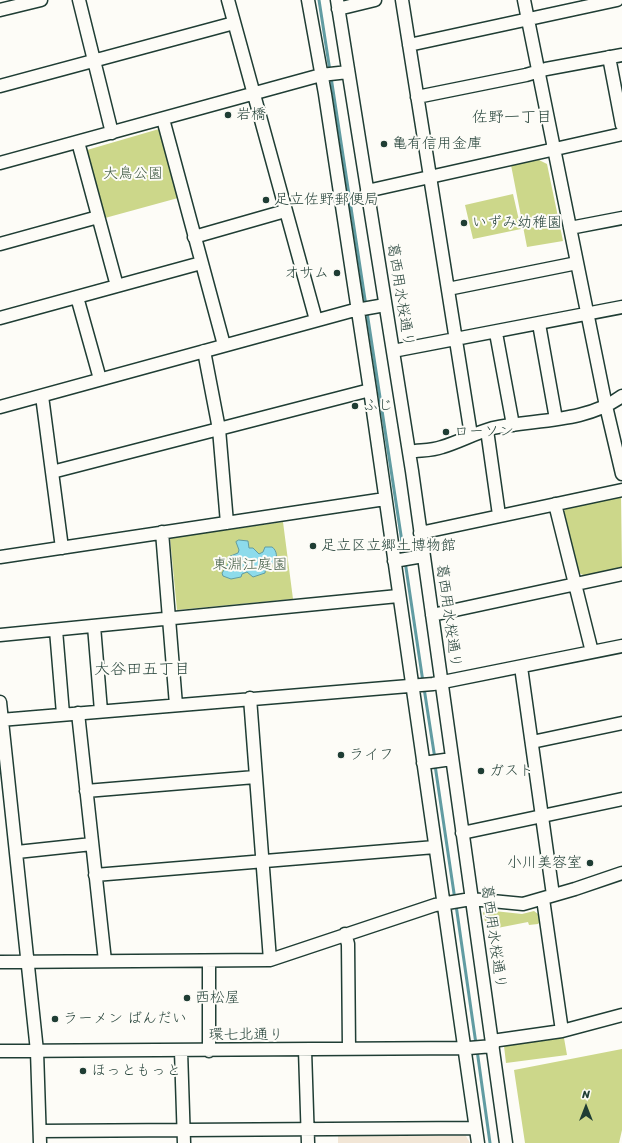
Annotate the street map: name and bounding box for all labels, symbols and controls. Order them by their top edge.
place label: 岩橋 [236,106,266,124]
district label: 佐野一丁目 [472,108,552,128]
marker: 岩橋 [223,110,233,120]
place label: 亀有信用金庫 [392,135,482,153]
marker: 亀有信用金庫 [379,139,389,149]
park label: 大鳥公園 [103,165,163,183]
place label: 足立佐野郵便局 [274,191,379,209]
marker: 足立佐野郵便局 [261,195,271,205]
place label: いずみ幼稚園 [472,214,562,232]
marker: いずみ幼稚園 [459,218,469,228]
street label: 葛西用水桜通り [383,242,417,348]
place label: オサム [284,264,329,282]
marker: オサム [332,268,342,278]
place label: ふじ [363,397,393,415]
marker: ふじ [350,401,360,411]
place label: ローソン [454,423,514,441]
marker: ローソン [441,427,451,437]
place label: 足立区立郷土博物館 [321,537,456,555]
marker: 足立区立郷土博物館 [308,541,318,551]
park label: 東淵江庭園 [213,556,287,574]
street label: 葛西用水桜通り [432,563,464,669]
district label: 大谷田五丁目 [94,660,190,680]
place label: ライフ [349,746,394,764]
marker: ライフ [336,750,346,760]
place label: ガスト [489,762,534,780]
marker: ガスト [476,766,486,776]
place label: 小川美容室 [507,854,582,872]
marker: 小川美容室 [585,858,595,868]
street label: 葛西用水桜通り [477,884,509,990]
place label: 西松屋 [195,989,240,1007]
marker: 西松屋 [182,993,192,1003]
place label: ラーメン ばんだい [63,1010,187,1028]
marker: ラーメン ばんだい [50,1014,60,1024]
street label: 環七北通り [209,1026,283,1044]
place label: ほっともっと [91,1062,181,1080]
marker: ほっともっと [78,1066,88,1076]
text: N [582,1085,590,1104]
north arrow [566,1087,606,1127]

